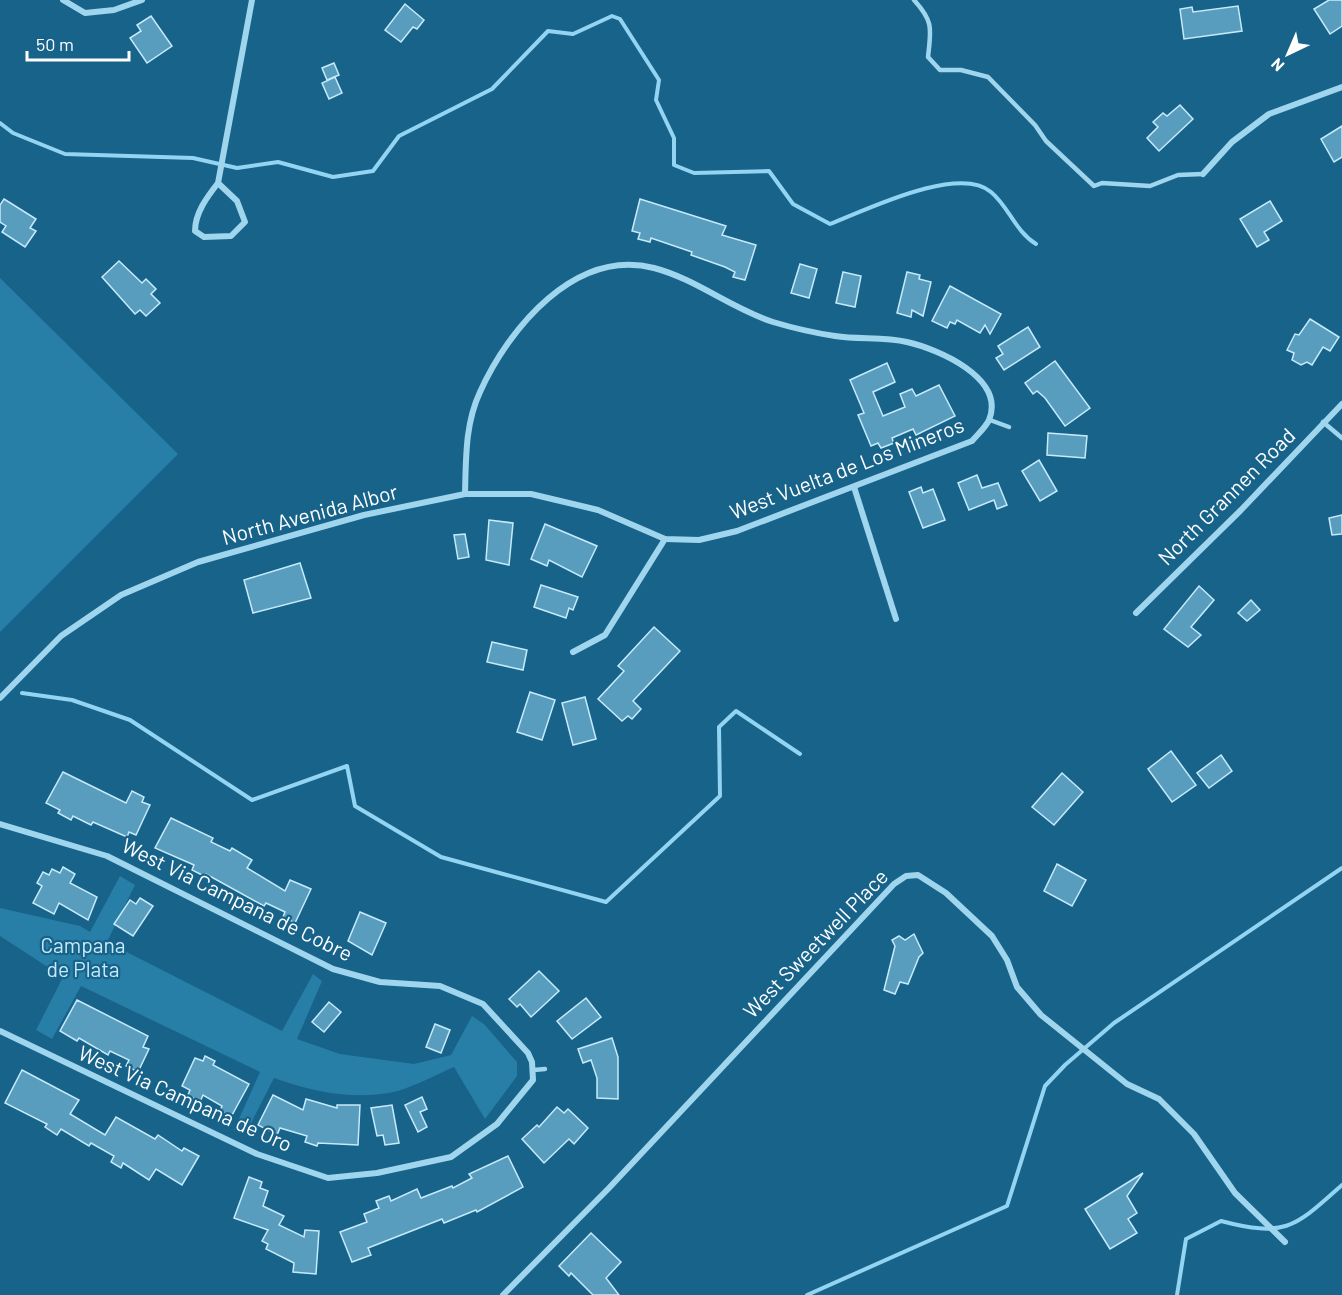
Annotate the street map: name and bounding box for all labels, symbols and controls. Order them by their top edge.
scale bar [27,24,129,62]
north arrow [1258,24,1318,84]
text: 50 m [36,33,74,55]
text: N [1267,55,1288,76]
street label: West Vuelta de Los Mineros [726,411,967,524]
street label: North Grannen Road [1152,422,1300,570]
street label: North Avenida Albor [219,478,401,549]
street label: West Via Campana de Cobre [118,832,357,965]
street label: West Sweetwell Place [737,863,892,1023]
park label: Campana de Plata [40,932,126,981]
street label: West Via Campana de Oro [75,1039,296,1156]

